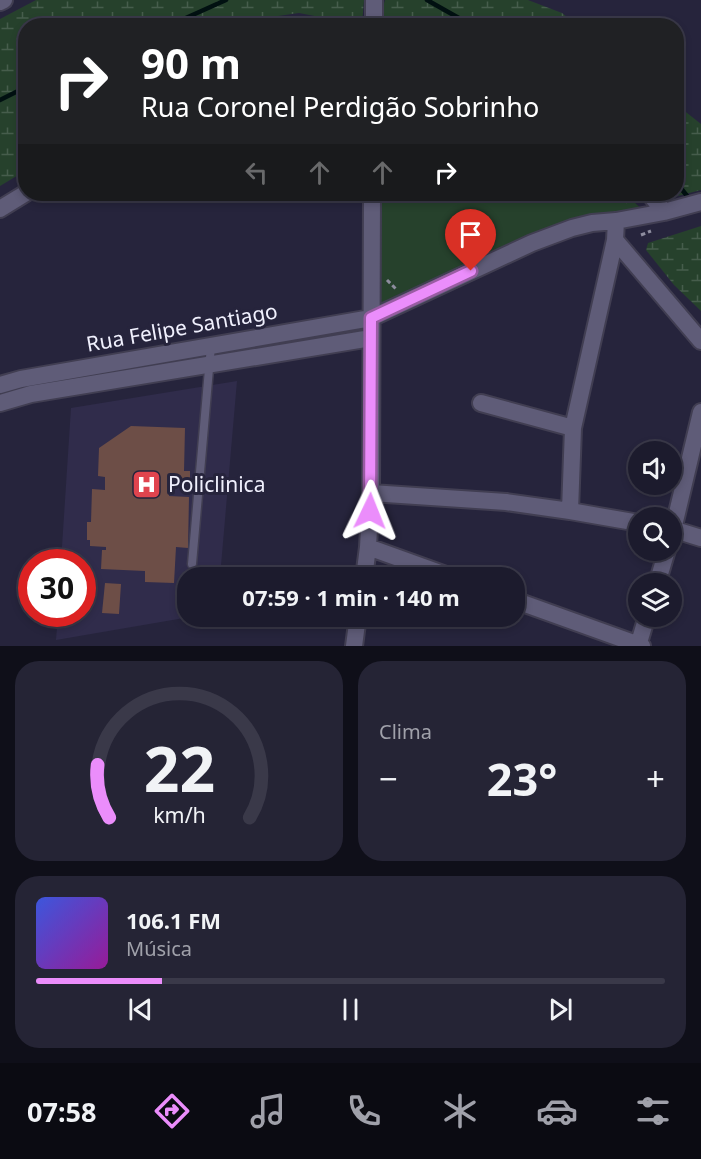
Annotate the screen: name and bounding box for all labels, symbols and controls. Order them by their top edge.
text: 90 m [141,34,241,91]
icon: right [42,42,120,120]
text: Rua Coronel Perdigão Sobrinho [141,88,539,125]
icon: left [240,156,273,189]
icon: ahead [303,156,336,189]
icon: ahead [366,156,399,189]
icon: right [429,156,462,189]
pin [445,209,496,271]
icon: arrive [454,218,487,251]
street label: Rua Felipe Santiago [84,296,280,358]
map controls [628,441,682,627]
button: sound [628,441,682,495]
hospital icon: Policlinica [131,469,163,501]
place label: Policlinica [168,470,265,498]
position arrow [338,479,402,543]
button: search [628,507,682,561]
speed limit sign: 30 [18,549,96,627]
button: layers [628,573,682,627]
text: 07:59 · 1 min · 140 m [242,582,460,612]
text: Clima [379,718,432,745]
text: 22 [143,725,215,810]
text: 23° [487,748,557,809]
text: − [379,756,398,801]
text: + [646,756,665,801]
text: km/h [153,800,205,829]
text: 106.1 FM [126,905,221,935]
text: Música [126,935,192,962]
icon: previous [124,993,157,1026]
icon: pause [334,993,367,1026]
icon: next [544,993,577,1026]
icon: directions [151,1090,193,1132]
icon: music [247,1090,289,1132]
icon: phone [343,1090,385,1132]
icon: climate [439,1090,481,1132]
icon: car [536,1090,578,1132]
icon: filters [632,1090,674,1132]
text: 07:58 [27,1093,96,1130]

